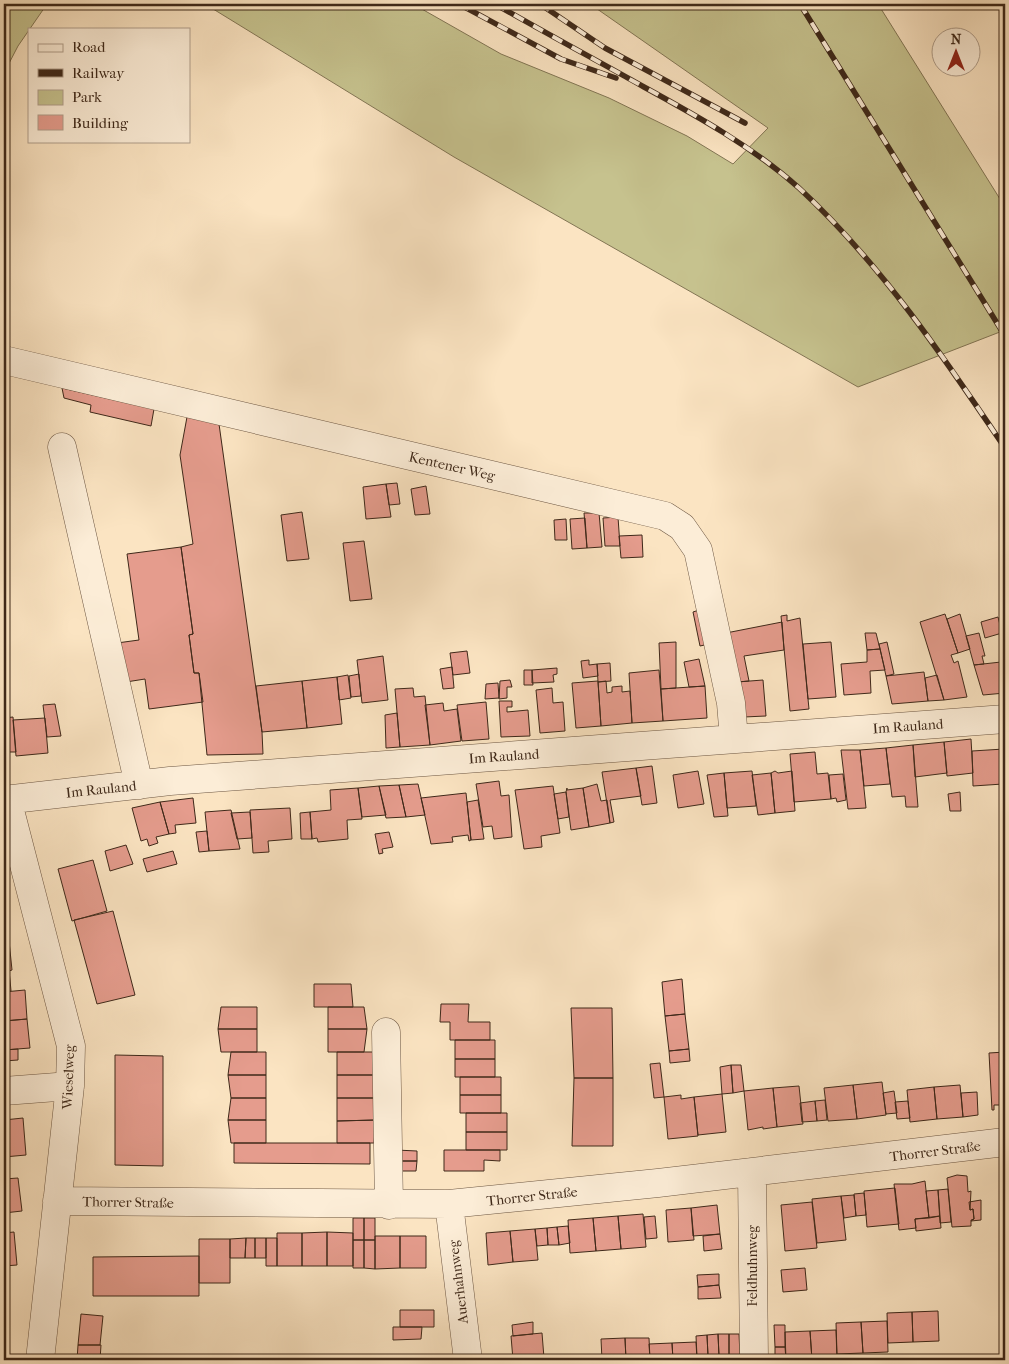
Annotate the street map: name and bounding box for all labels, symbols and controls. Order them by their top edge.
legend [28,28,190,142]
north arrow [932,28,982,78]
text: N [951,31,962,48]
text: Road [72,38,106,56]
text: Railway [72,64,125,82]
text: Park [72,88,102,106]
text: Building [72,114,129,132]
street label: Kentener Weg [407,448,497,485]
street label: Im Rauland [872,716,944,737]
street label: Im Rauland [468,746,540,767]
street label: Im Rauland [65,777,138,802]
street label: Wieselweg [59,1044,78,1111]
street label: Thorrer Straße [889,1137,982,1166]
street label: Thorrer Straße [486,1183,579,1210]
street label: Thorrer Straße [82,1193,174,1212]
street label: Feldhuhnweg [744,1225,761,1307]
street label: Auerhahnweg [445,1239,472,1326]

